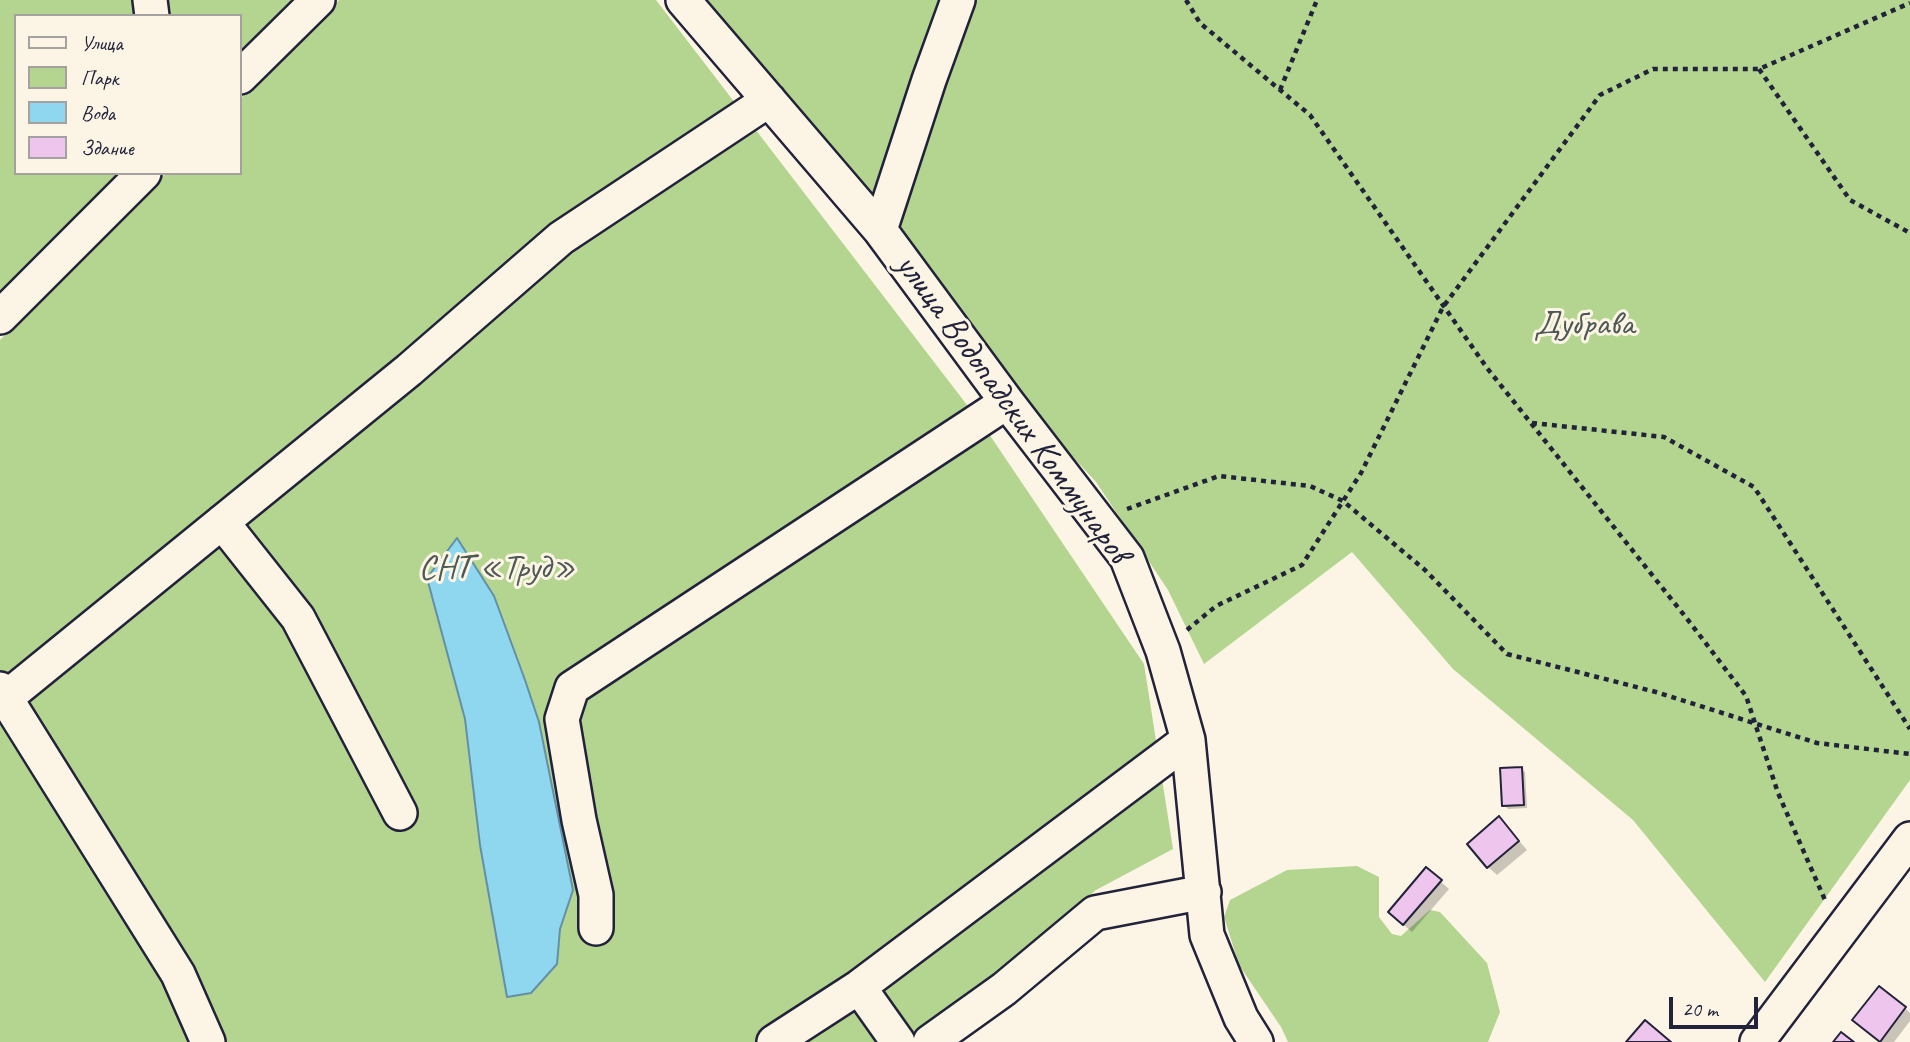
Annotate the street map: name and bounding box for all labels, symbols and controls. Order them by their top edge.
legend [14,14,242,175]
text: Улица [81,30,123,56]
text: Парк [81,65,118,91]
text: Вода [81,100,115,126]
text: Здание [81,135,134,161]
street label: улица Водопадских Коммунаров [886,246,1138,572]
park label: Дубрава [1534,304,1634,346]
park label: СНТ «Труд» [419,548,575,590]
scale bar [1672,982,1761,1026]
text: 20 m [1682,996,1718,1022]

